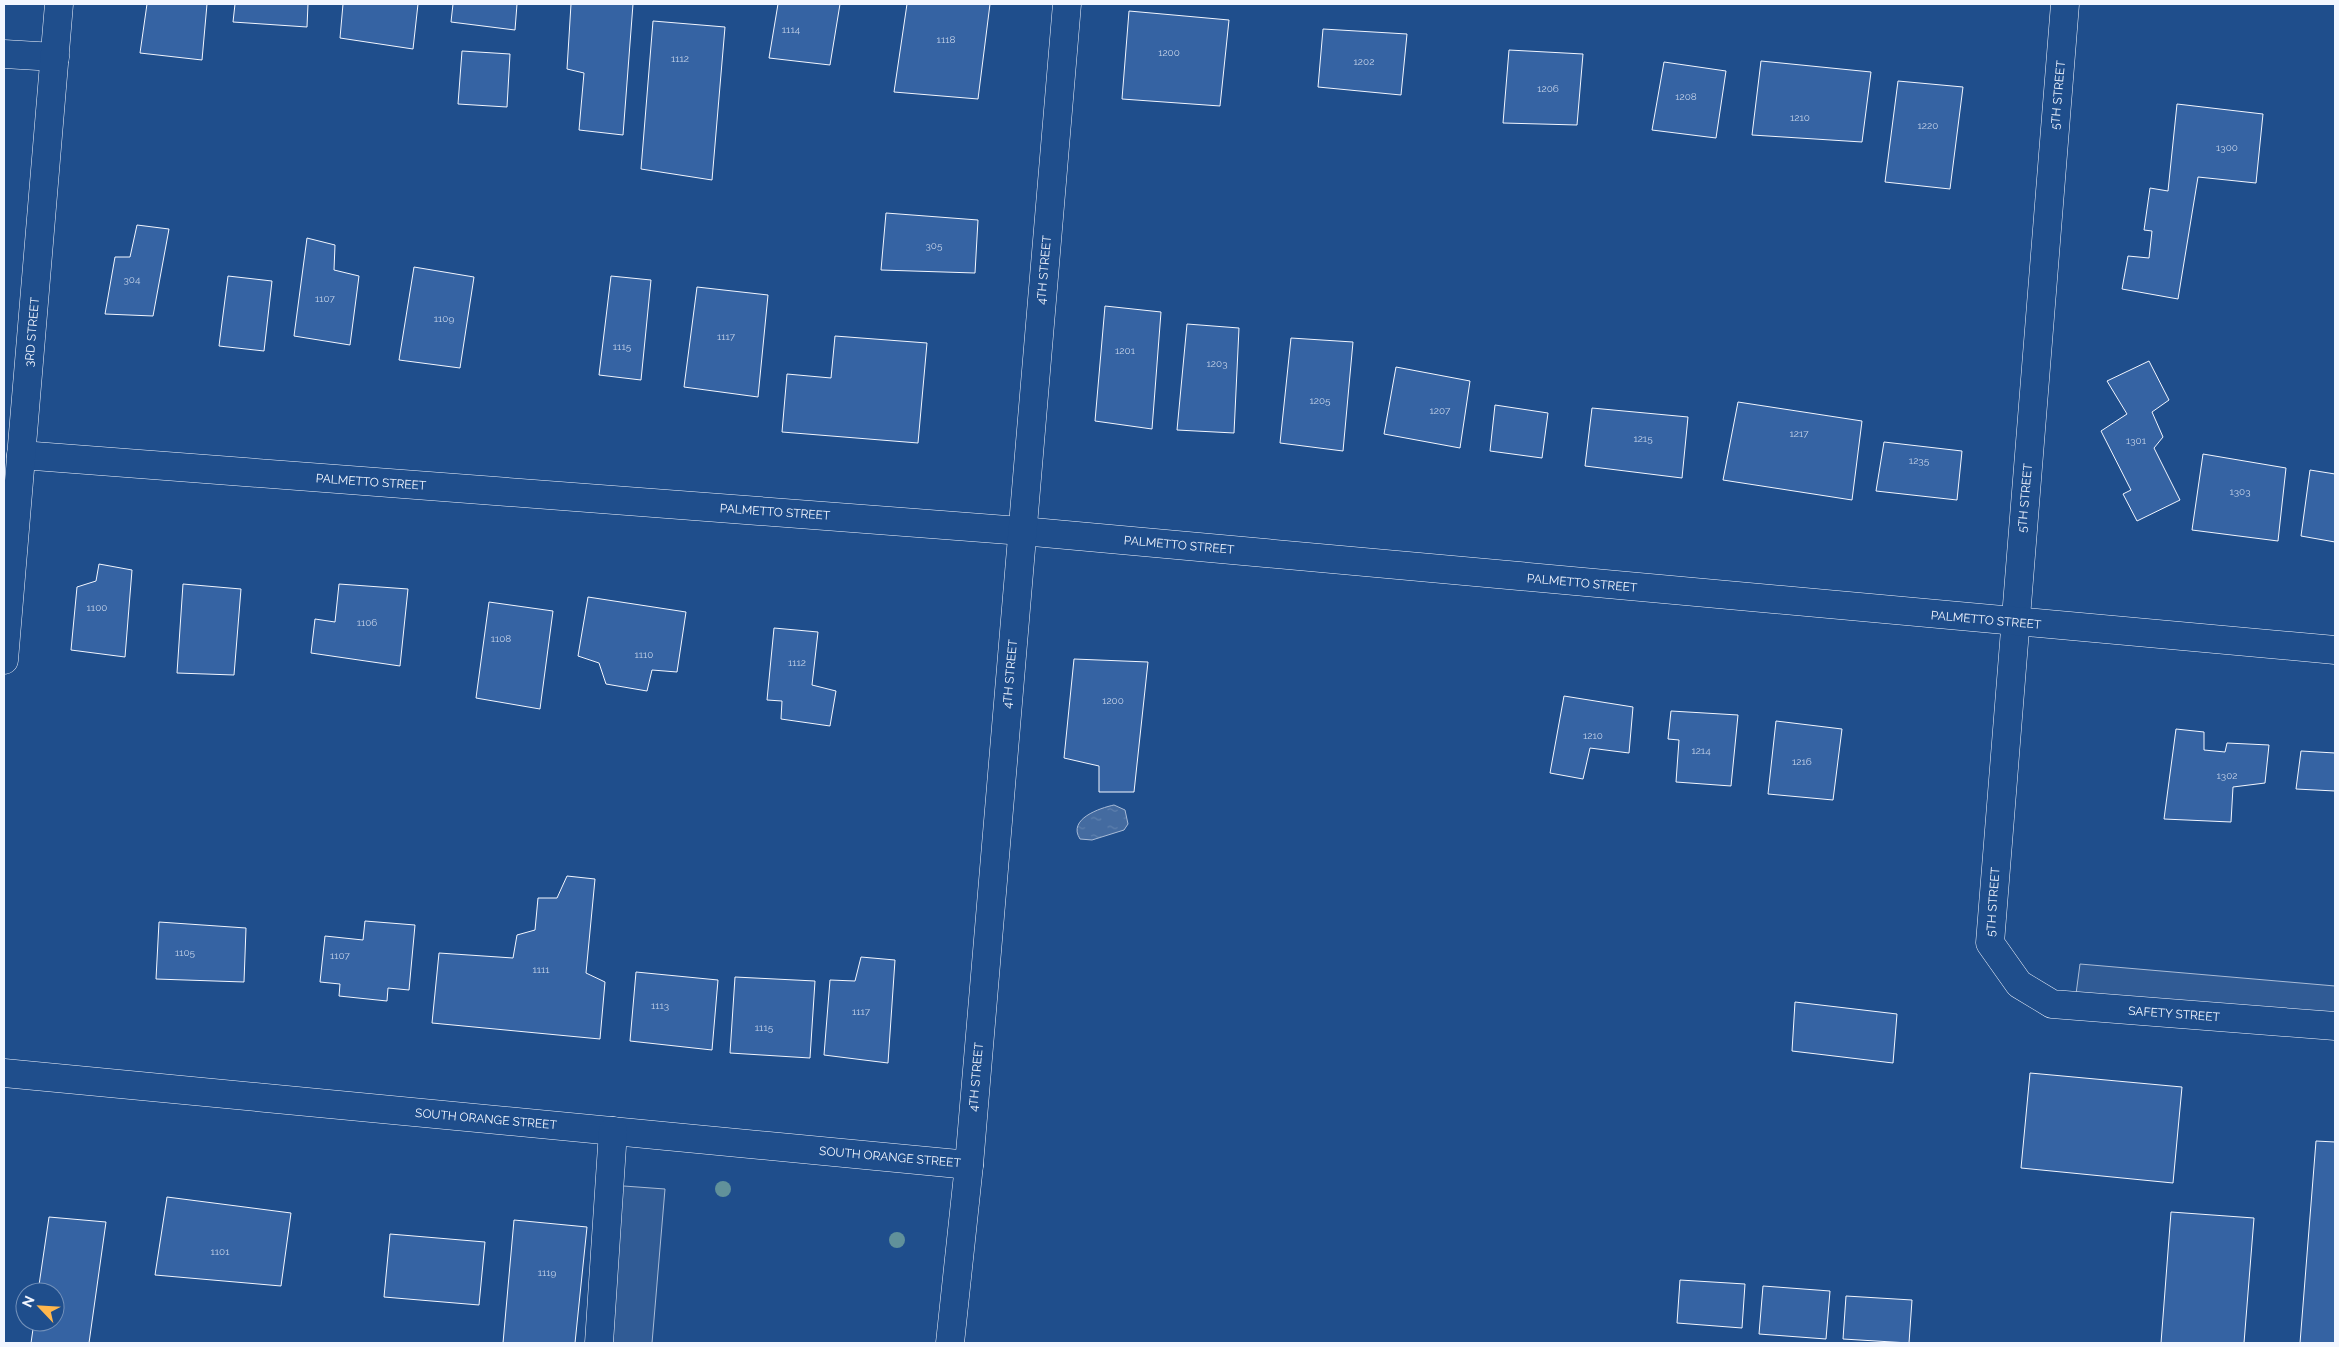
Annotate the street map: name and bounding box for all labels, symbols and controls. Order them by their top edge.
house number: 1114 [782,24,801,35]
house number: 1118 [937,34,955,45]
house number: 1200 [1158,47,1180,58]
house number: 1112 [671,53,689,64]
house number: 1202 [1354,56,1374,67]
street label: 5TH STREET [2048,59,2068,130]
house number: 1206 [1537,83,1559,94]
house number: 1208 [1675,91,1697,102]
house number: 1210 [1790,112,1810,123]
house number: 1220 [1918,120,1938,131]
house number: 1300 [2216,142,2238,153]
street label: 4TH STREET [1034,234,1054,305]
house number: 305 [926,240,943,251]
house number: 304 [124,274,141,285]
house number: 1107 [315,293,336,304]
street label: 3RD STREET [22,296,42,368]
house number: 1109 [434,313,454,324]
house number: 1117 [717,331,736,342]
house number: 1115 [613,341,632,352]
house number: 1201 [1115,345,1136,356]
house number: 1203 [1207,358,1227,369]
house number: 1205 [1309,395,1331,406]
house number: 1207 [1430,405,1451,416]
house number: 1217 [1789,428,1809,439]
house number: 1215 [1633,433,1653,444]
house number: 1301 [2126,435,2147,446]
house number: 1235 [1909,455,1930,466]
street label: 5TH STREET [2015,462,2035,533]
street label: PALMETTO STREET [315,471,427,493]
house number: 1303 [2229,486,2251,497]
street label: PALMETTO STREET [719,501,831,523]
street label: PALMETTO STREET [1123,533,1235,557]
street label: PALMETTO STREET [1526,571,1638,595]
house number: 1100 [87,602,107,613]
street label: PALMETTO STREET [1930,608,2042,632]
house number: 1106 [357,617,377,628]
house number: 1108 [491,633,511,644]
street label: 4TH STREET [1000,638,1020,709]
house number: 1110 [635,649,653,660]
house number: 1112 [788,657,806,668]
house number: 1200 [1102,695,1124,706]
house number: 1210 [1583,730,1603,741]
house number: 1214 [1691,745,1711,756]
house number: 1216 [1792,756,1812,767]
house number: 1302 [2217,770,2237,781]
street label: 5TH STREET [1984,866,2002,937]
house number: 1105 [175,947,196,958]
house number: 1107 [330,950,351,961]
house number: 1111 [532,964,550,975]
house number: 1113 [651,1000,669,1011]
street label: SAFETY STREET [2128,1004,2221,1024]
house number: 1117 [852,1006,871,1017]
house number: 1115 [755,1022,774,1033]
street label: 4TH STREET [966,1041,986,1112]
street label: SOUTH ORANGE STREET [415,1106,558,1132]
street label: SOUTH ORANGE STREET [819,1144,962,1170]
house number: 1101 [211,1246,230,1257]
house number: 1119 [538,1267,556,1278]
north arrow [15,1282,65,1332]
text: N [19,1293,38,1310]

